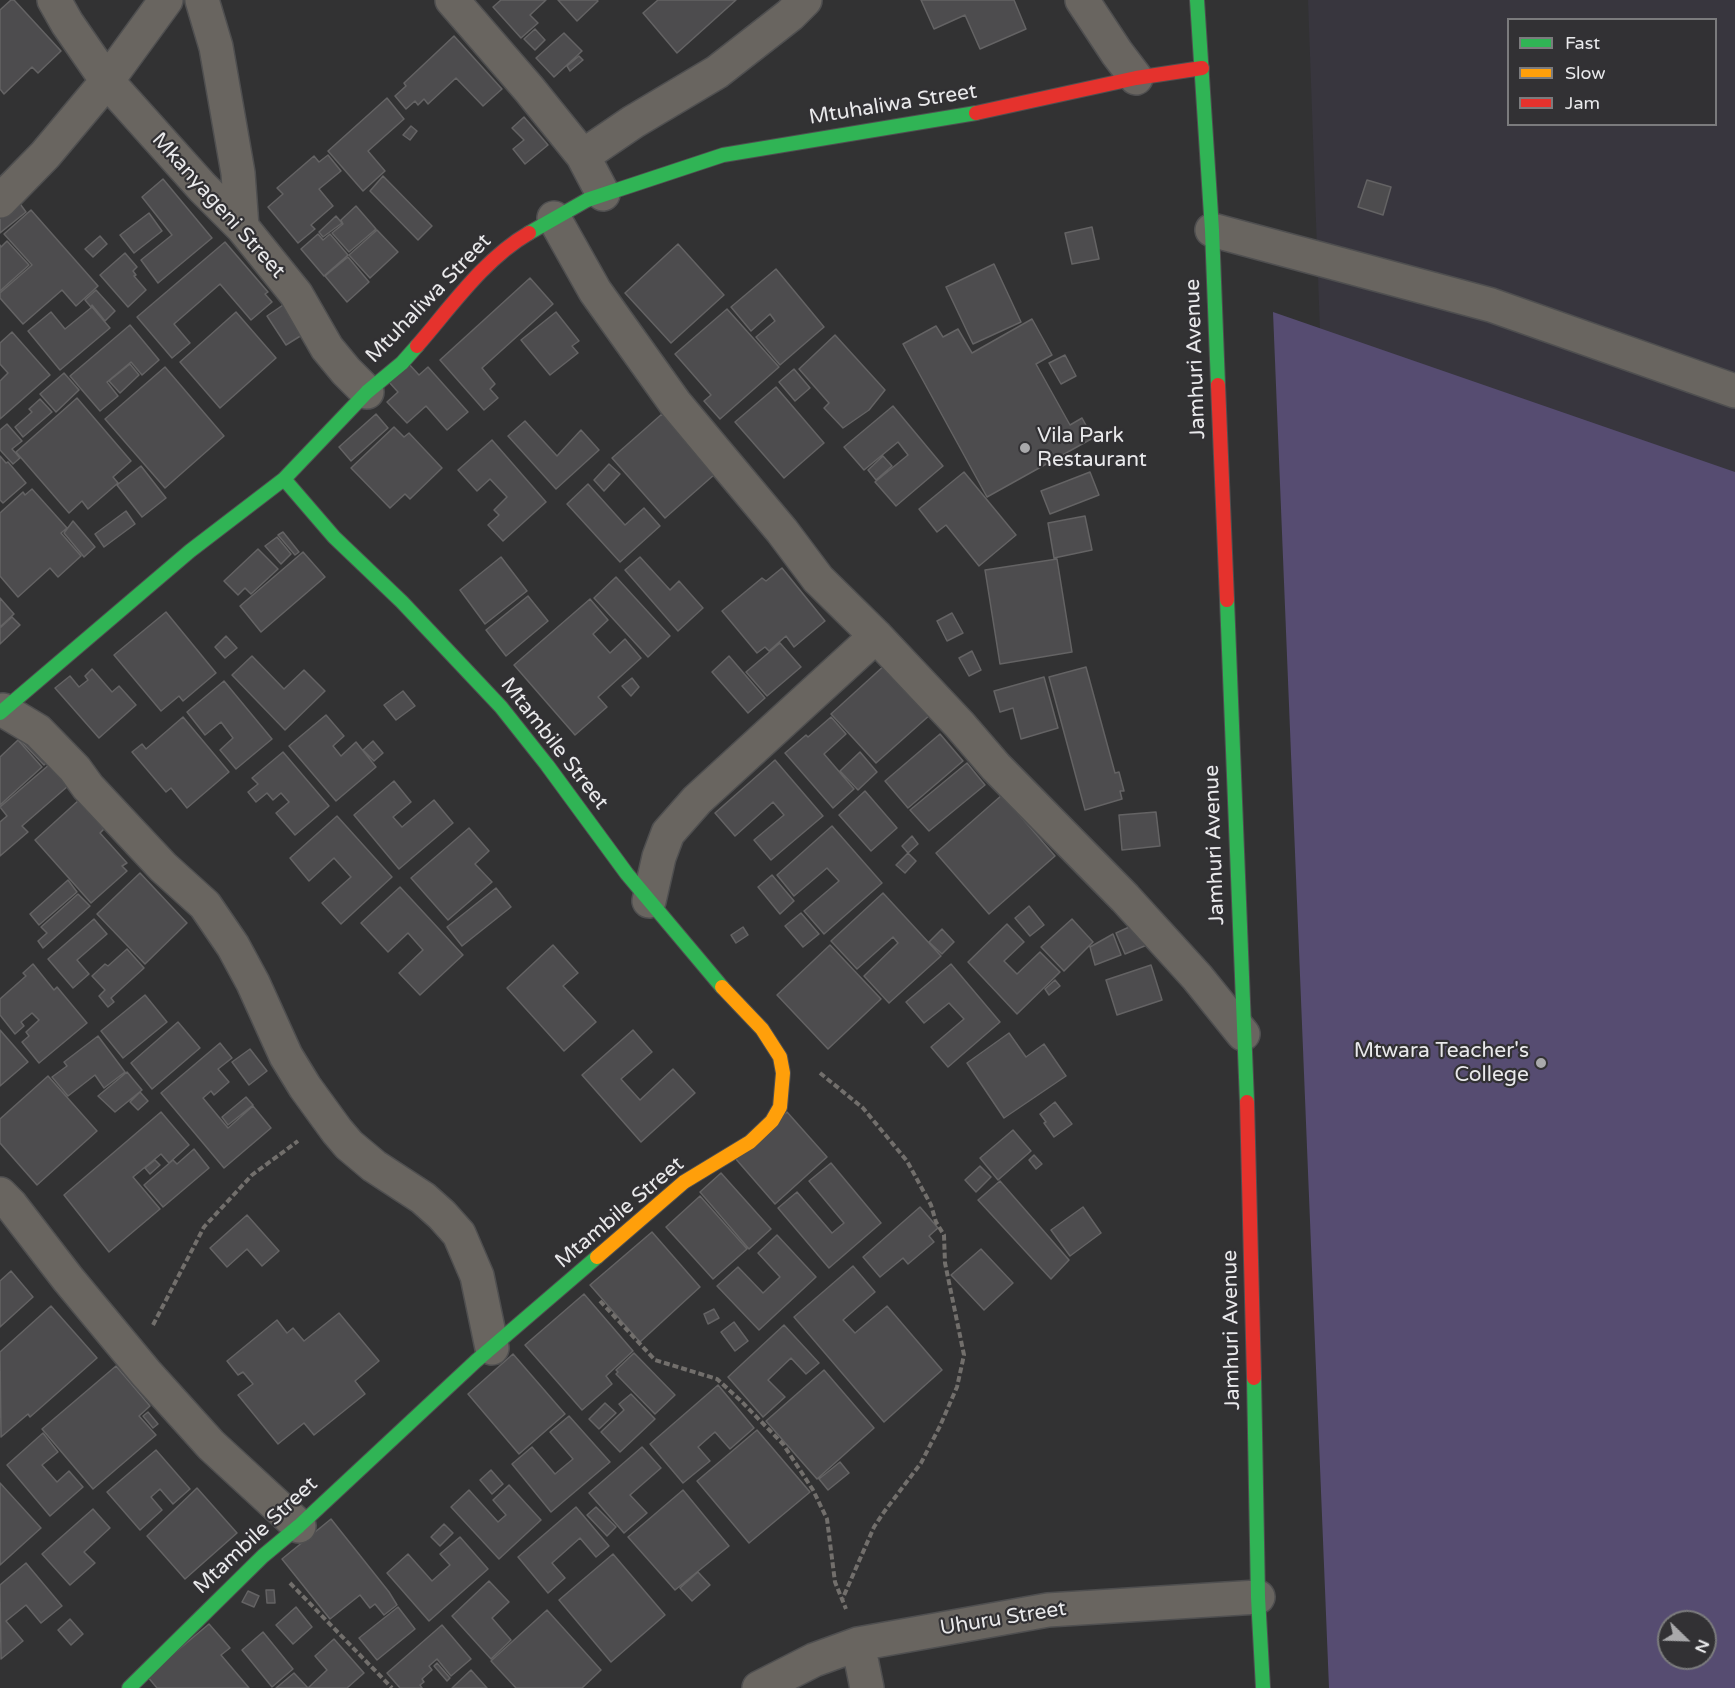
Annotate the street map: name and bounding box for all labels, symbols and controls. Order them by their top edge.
legend [1507,18,1717,126]
text: Fast [1565,32,1600,54]
text: Slow [1565,62,1606,84]
street label: Mtuhaliwa Street [807,79,979,131]
text: Jam [1565,92,1600,114]
street label: Mkanyageni Street [146,128,290,284]
street label: Mtuhaliwa Street [361,229,497,369]
street label: Jamhuri Avenue [1181,278,1211,440]
place label: Vila Park Restaurant [1037,423,1147,473]
marker: Vila Park Restaurant [1018,441,1032,455]
street label: Mtambile Street [495,673,613,815]
street label: Jamhuri Avenue [1200,764,1230,926]
place label: Mtwara Teacher's College [1354,1038,1529,1088]
marker: Mtwara Teacher's College [1534,1056,1548,1070]
street label: Mtambile Street [551,1152,689,1274]
street label: Jamhuri Avenue [1218,1250,1246,1410]
street label: Mtambile Street [189,1472,323,1600]
street label: Uhuru Street [938,1597,1068,1641]
north arrow [1657,1610,1717,1670]
text: N [1690,1636,1713,1656]

